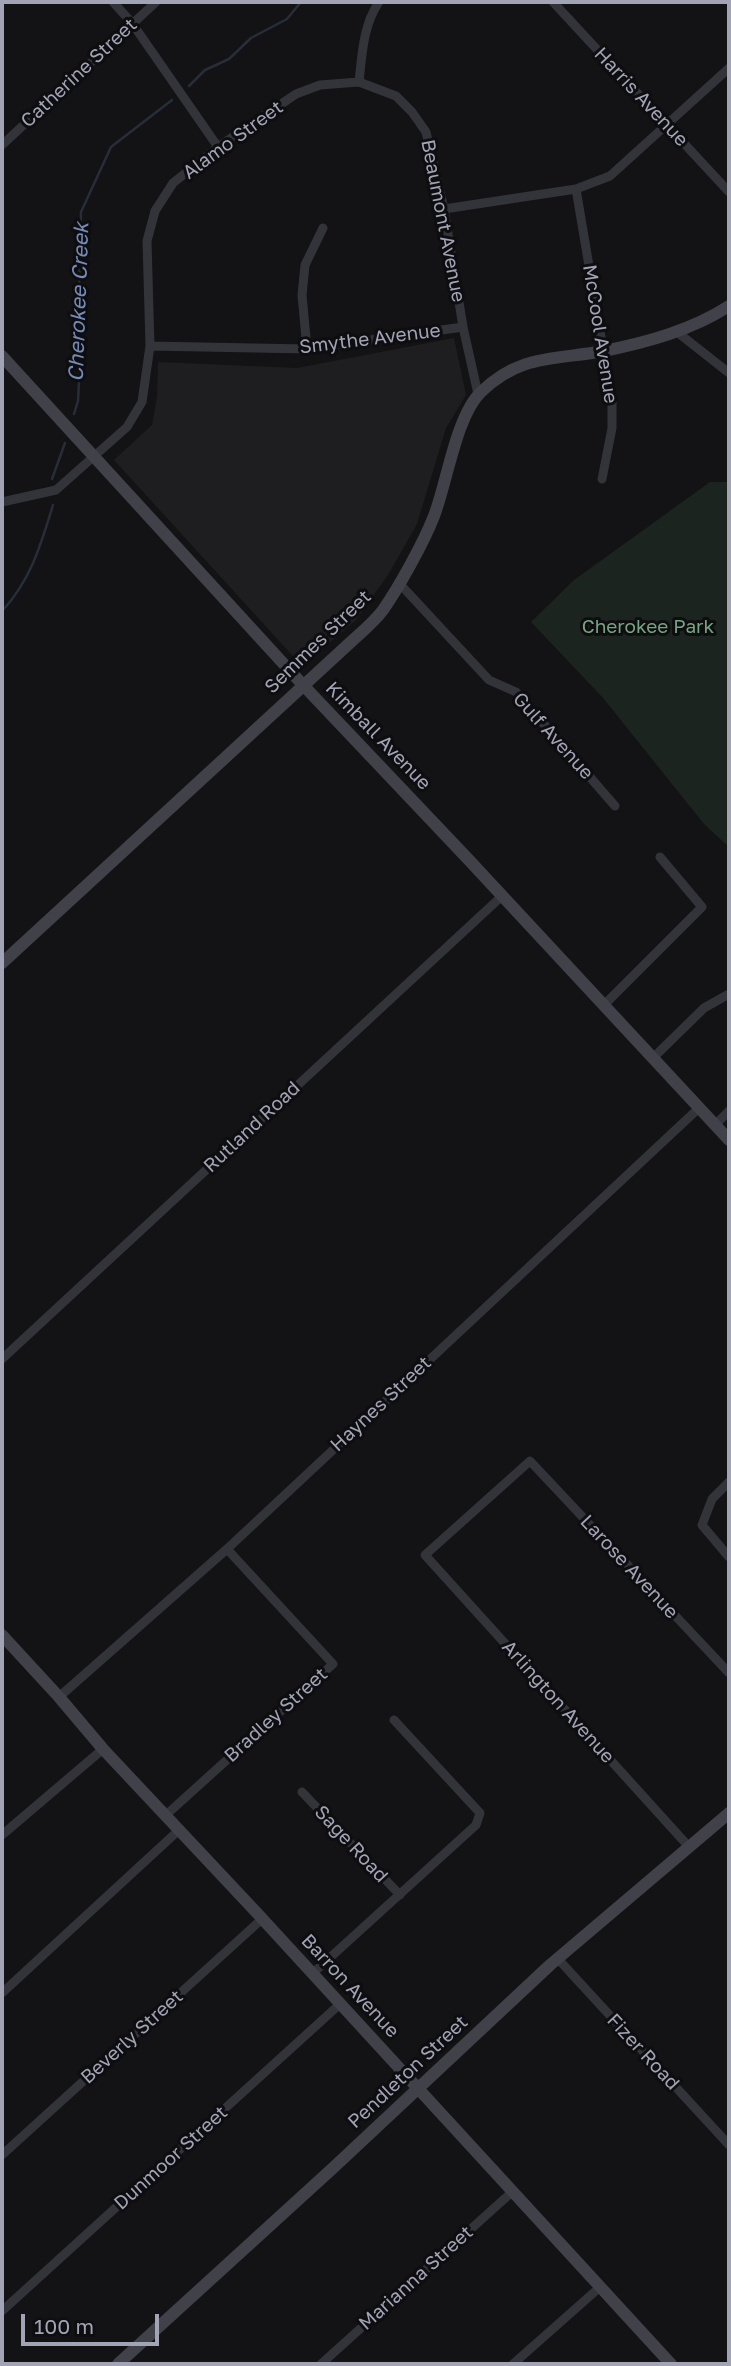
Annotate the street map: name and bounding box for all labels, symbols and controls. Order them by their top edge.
street label: Catherine Street [16,14,142,132]
street label: Harris Avenue [589,43,693,151]
street label: Alamo Street [178,96,288,184]
street label: Beaumont Avenue [416,138,470,304]
water label: Cherokee Creek [64,222,94,382]
street label: McCool Avenue [578,263,622,405]
street label: Smythe Avenue [298,319,442,359]
street label: Semmes Street [260,586,376,698]
park label: Cherokee Park [582,616,714,638]
street label: Kimball Avenue [321,677,435,795]
street label: Gulf Avenue [508,688,598,784]
street label: Rutland Road [199,1077,305,1177]
street label: Haynes Street [326,1352,436,1456]
street label: Larose Avenue [575,1510,683,1624]
street label: Arlington Avenue [497,1636,619,1768]
street label: Bradley Street [220,1663,332,1767]
street label: Sage Road [310,1801,392,1887]
street label: Barron Avenue [296,1930,404,2042]
street label: Beverly Street [76,1985,188,2089]
street label: Fizer Road [602,2009,684,2095]
street label: Pendleton Street [343,2011,473,2133]
street label: Dunmoor Street [110,2101,232,2215]
street label: Marianna Street [354,2221,478,2335]
scale bar [24,2300,163,2344]
text: 100 m [34,2313,94,2339]

